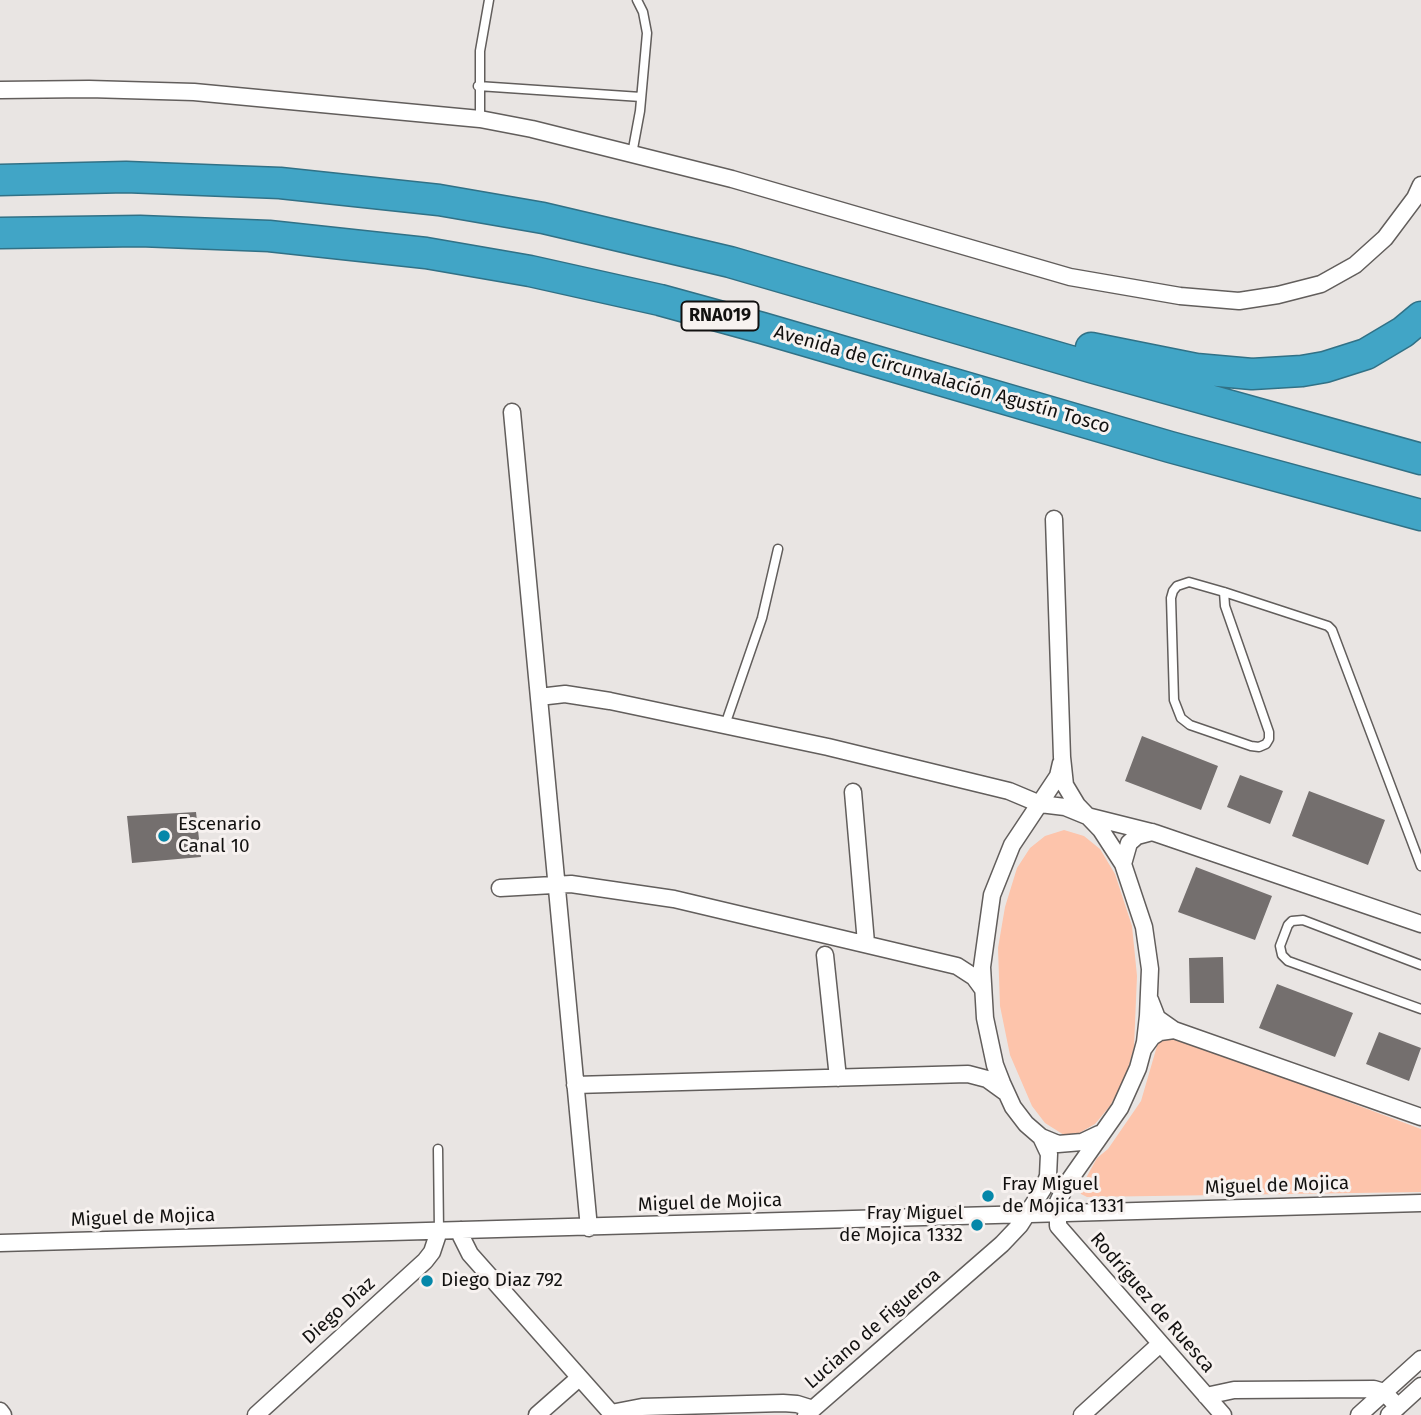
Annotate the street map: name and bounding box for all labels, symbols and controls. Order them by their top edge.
road number: RNA019 [682,302,758,330]
street label: Avenida de Circunvalación Agustín Tosco [771,321,1113,439]
place label: Escenario Canal 10 [178,814,261,858]
marker: Escenario Canal 10 [156,828,172,844]
street label: Miguel de Mojica [1204,1172,1350,1200]
place label: Fray Miguel de Mojica 1331 [1002,1174,1125,1218]
marker: Fray Miguel de Mojica 1331 [980,1188,996,1204]
street label: Miguel de Mojica [637,1189,783,1217]
place label: Fray Miguel de Mojica 1332 [839,1203,963,1247]
street label: Miguel de Mojica [70,1204,216,1232]
marker: Fray Miguel de Mojica 1332 [969,1217,985,1233]
street label: Rodríguez de Ruesca [1085,1228,1219,1378]
street label: Luciano de Figueroa [801,1264,945,1394]
place label: Diego Diaz 792 [441,1270,563,1292]
street label: Diego Díaz [298,1272,380,1350]
marker: Diego Diaz 792 [419,1273,435,1289]

